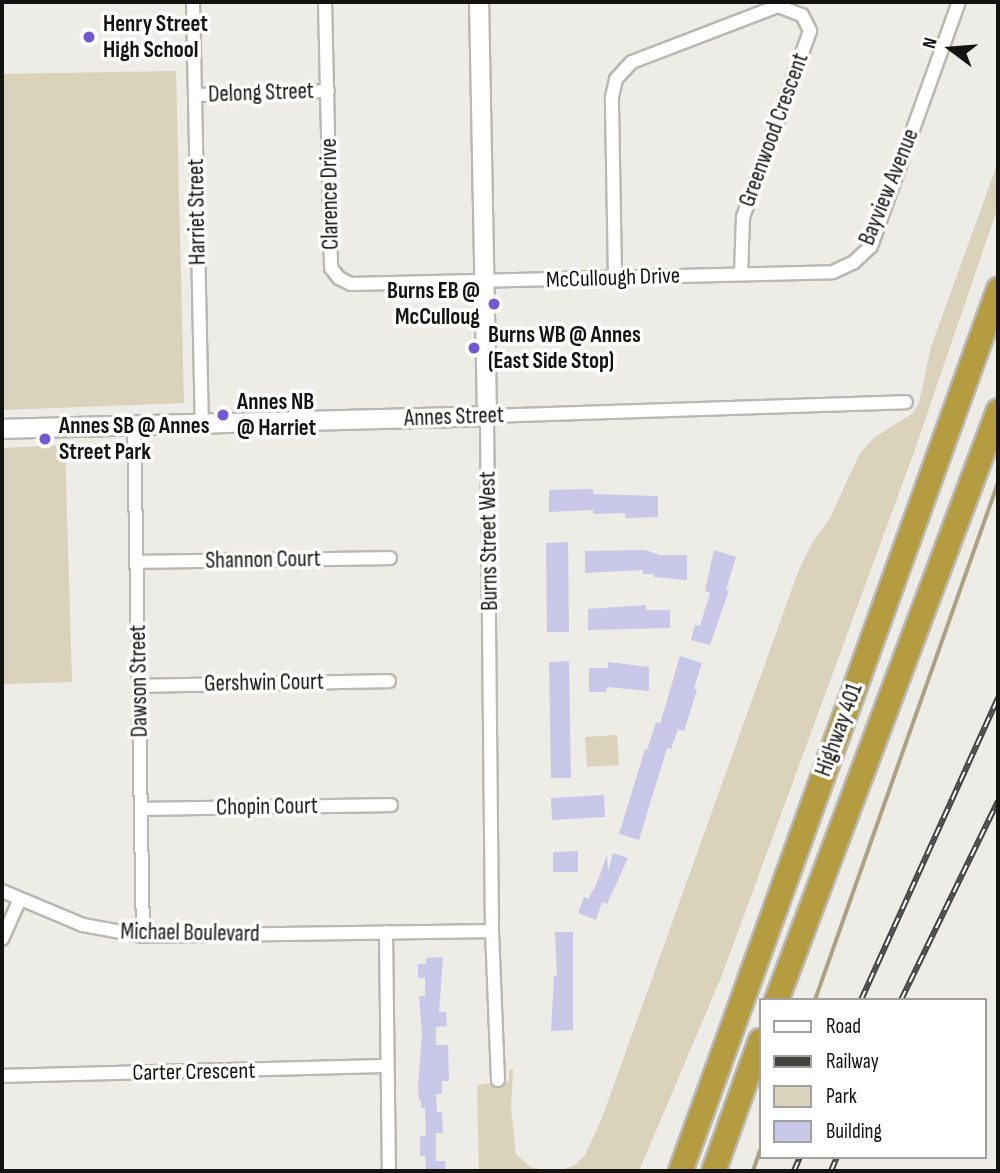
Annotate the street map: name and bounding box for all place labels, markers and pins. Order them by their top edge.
place label: Henry Street High School [103,10,208,64]
marker: Henry Street High School [81,29,97,45]
place label: Burns EB @ McCulloug [387,277,480,331]
marker: Burns EB @ McCulloug [486,296,502,312]
place label: Burns WB @ Annes (East Side Stop) [488,321,641,375]
marker: Burns WB @ Annes (East Side Stop) [466,340,482,356]
place label: Annes NB @ Harriet [237,388,316,442]
marker: Annes NB @ Harriet [215,407,231,423]
place label: Annes SB @ Annes Street Park [59,412,209,466]
marker: Annes SB @ Annes Street Park [37,431,53,447]

